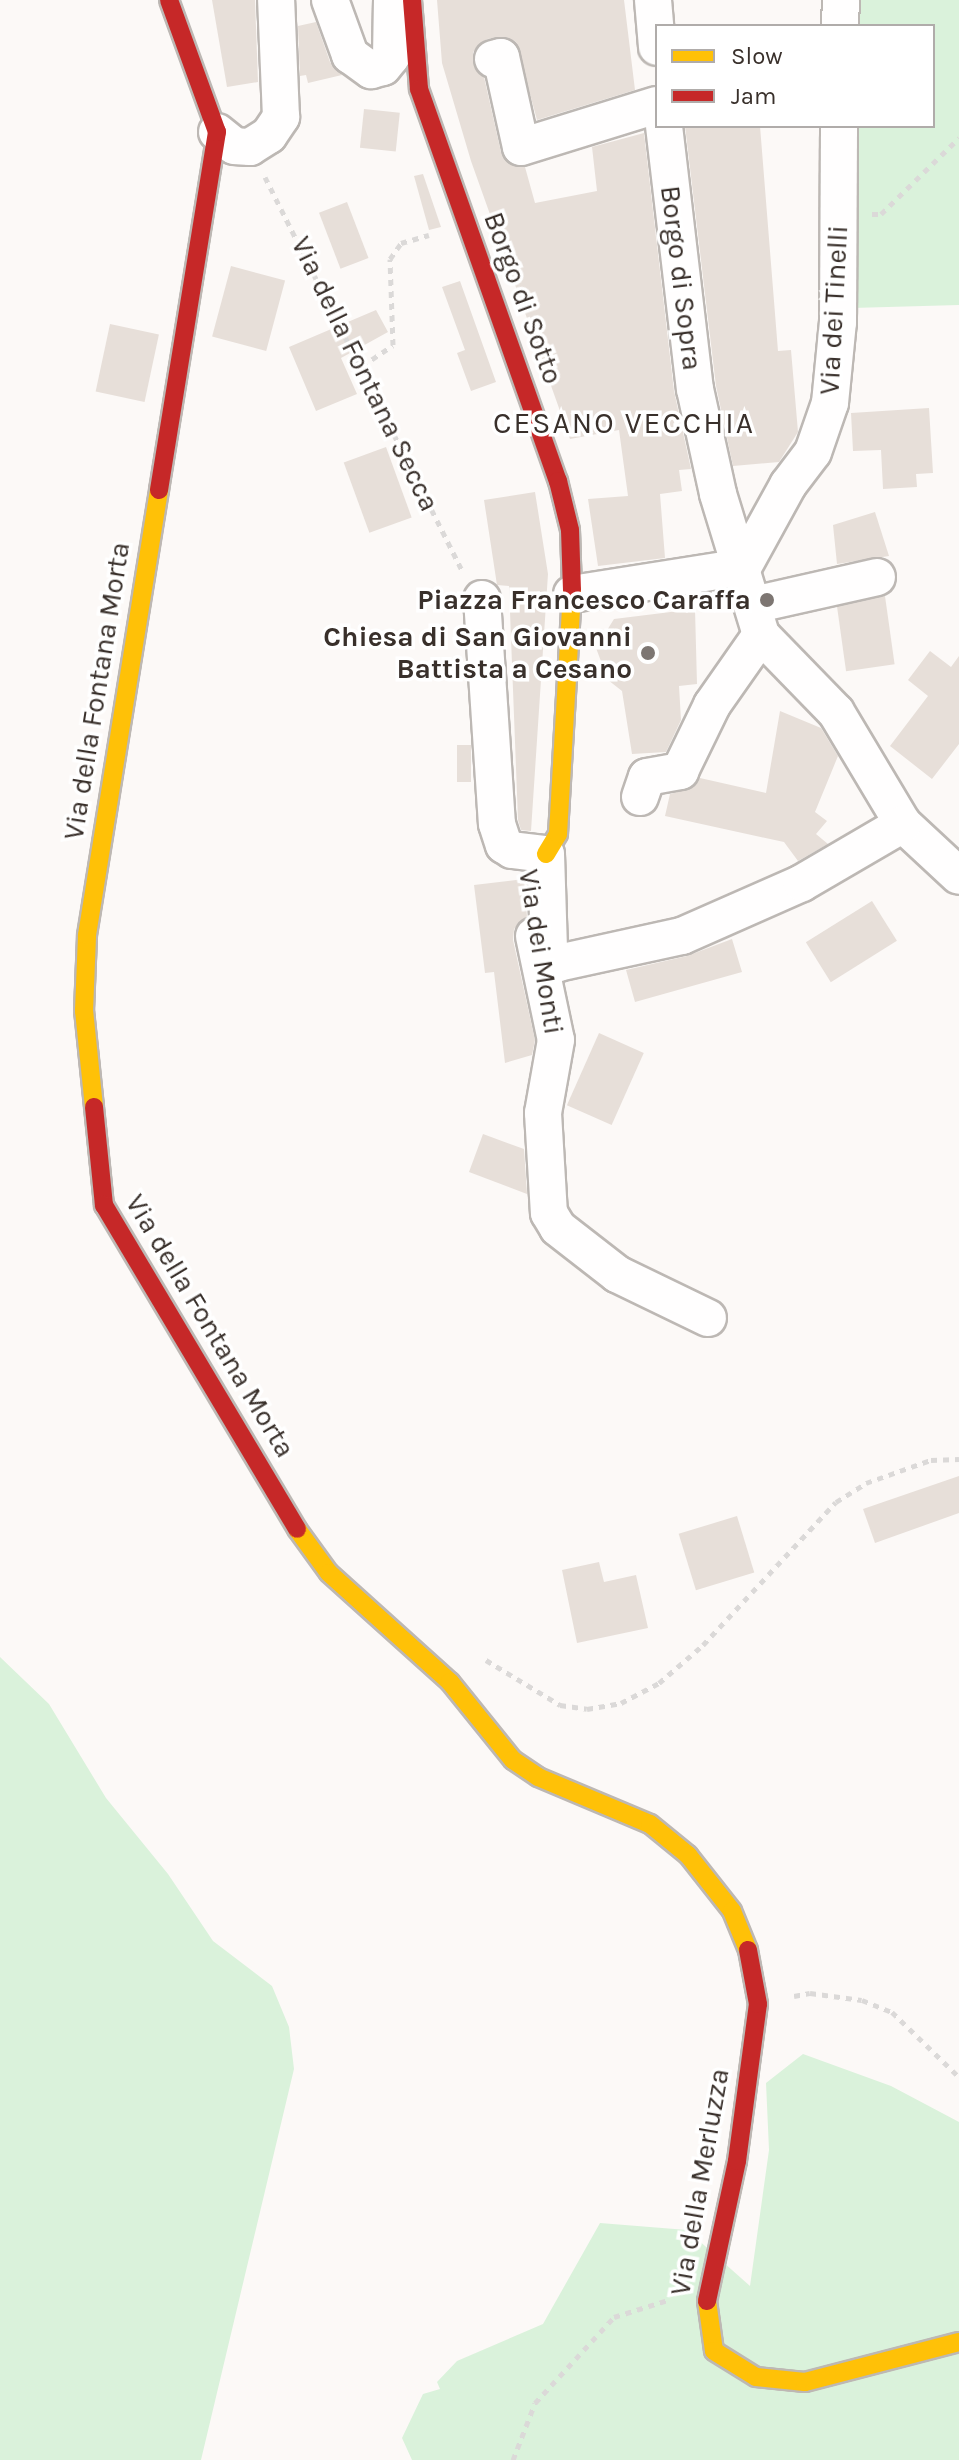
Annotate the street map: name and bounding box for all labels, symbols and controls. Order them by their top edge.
legend [655,24,935,128]
text: Slow [731,42,783,70]
text: Jam [731,82,776,110]
street label: Borgo di Sopra [653,184,709,372]
street label: Borgo di Sotto [476,208,570,388]
street label: Via dei Tinelli [813,224,855,396]
street label: Via della Fontana Secca [284,231,446,517]
district label: CESANO VECCHIA [493,405,755,441]
street label: Via della Fontana Morta [57,540,137,842]
place label: Piazza Francesco Caraffa [417,583,751,617]
marker: Piazza Francesco Caraffa [758,591,776,609]
place label: Chiesa di San Giovanni Battista a Cesano [323,620,632,686]
marker: Chiesa di San Giovanni Battista a Cesano [639,644,657,662]
street label: Via dei Monti [511,867,571,1037]
street label: Via della Fontana Morta [118,1188,302,1464]
street label: Via della Merluzza [663,2066,737,2298]

